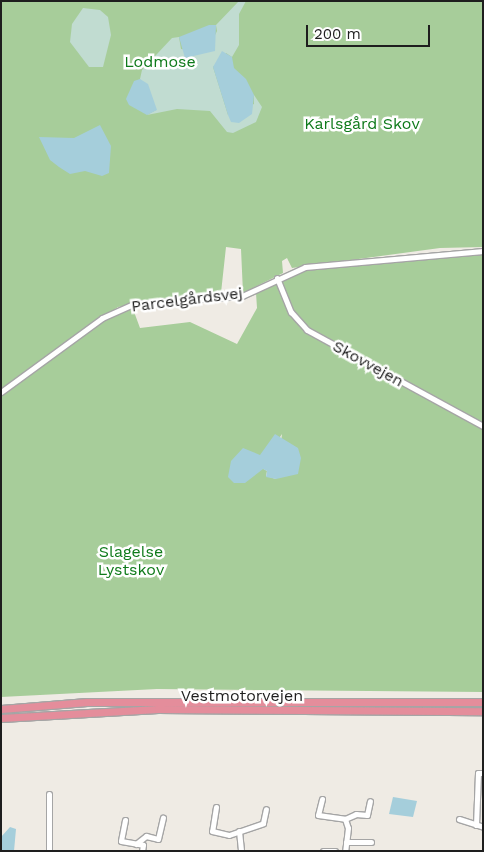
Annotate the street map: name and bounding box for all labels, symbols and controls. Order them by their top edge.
scale bar [309,15,433,47]
text: 200 m [314,25,361,43]
park label: Lodmose [124,52,196,72]
park label: Karlsgård Skov [304,114,420,134]
street label: Parcelgårdsvej [130,284,244,316]
street label: Skovvejen [329,337,407,391]
park label: Slagelse Lystskov [98,542,164,580]
street label: Vestmotorvejen [181,686,303,706]

